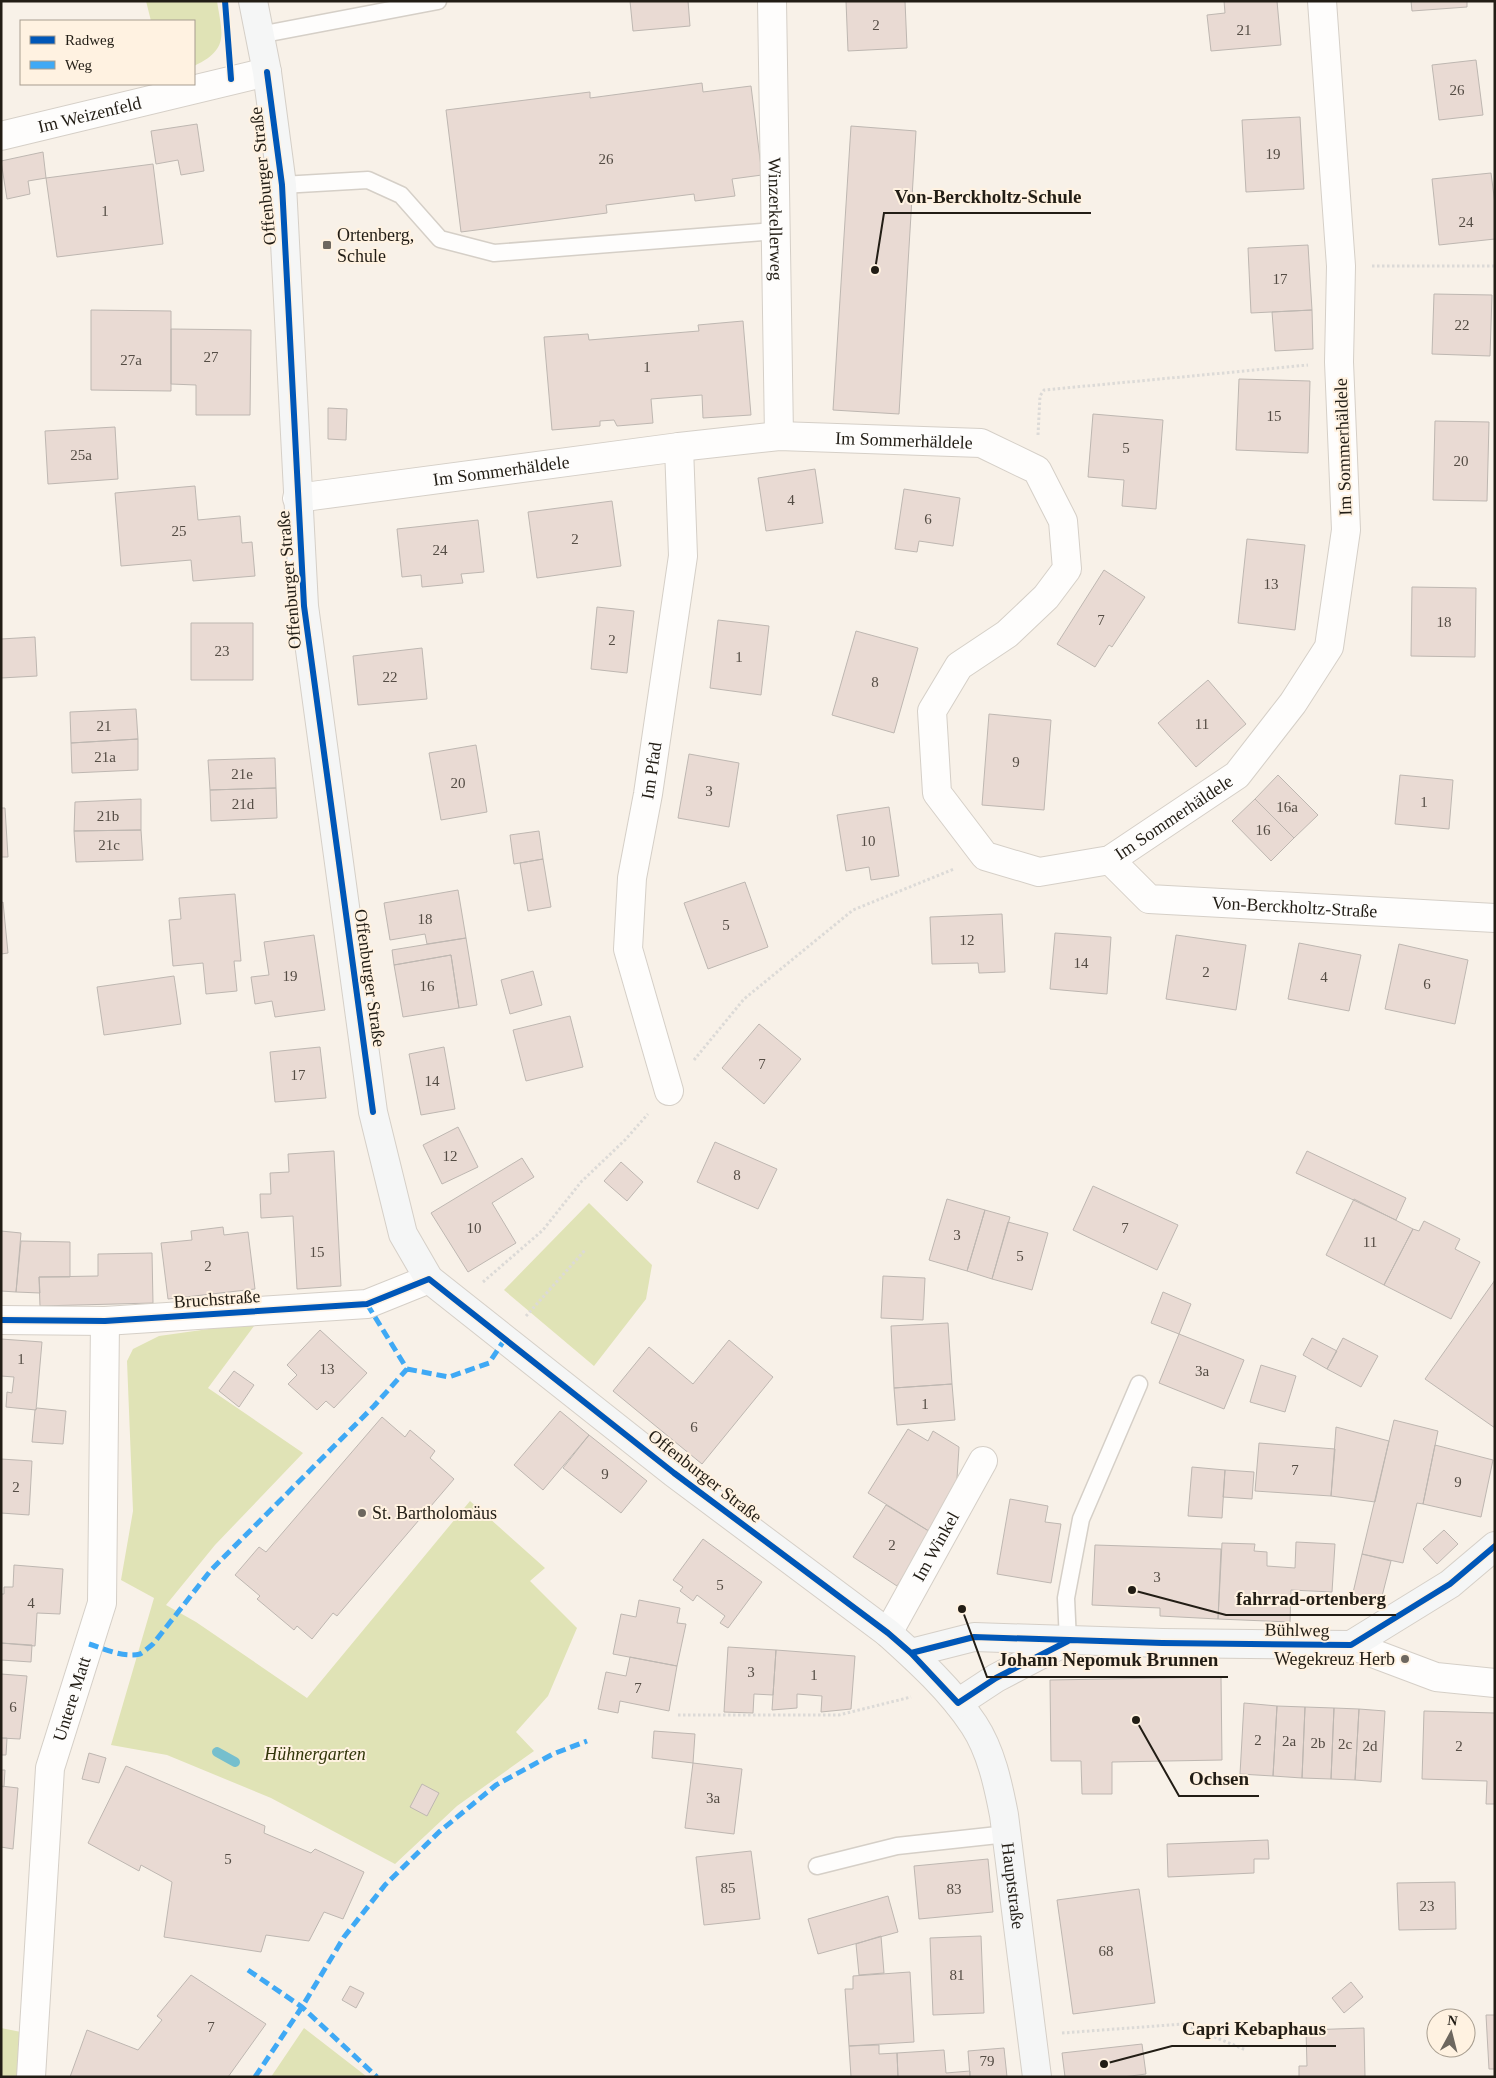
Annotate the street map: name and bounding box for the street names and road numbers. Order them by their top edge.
street label: Im Weizenfeld [36,93,143,137]
street label: Offenburger Straße [246,106,280,246]
street label: Winzerkellerweg [765,157,786,281]
street label: Im Sommerhäldele [1331,378,1355,516]
street label: Im Sommerhäldele [835,428,973,453]
street label: Im Sommerhäldele [432,452,571,490]
street label: Offenburger Straße [273,510,305,650]
street label: Im Pfad [637,741,666,801]
street label: Im Sommerhäldele [1111,771,1236,864]
street label: Von-Berckholtz-Straße [1211,892,1378,922]
street label: Offenburger Straße [350,908,390,1048]
street label: Bruchstraße [173,1286,261,1312]
street label: Offenburger Straße [644,1425,766,1527]
street label: Im Winkel [909,1508,963,1585]
street label: Bühlweg [1264,1619,1330,1641]
street label: Untere Matt [49,1654,94,1744]
street label: Hauptstraße [998,1841,1028,1930]

